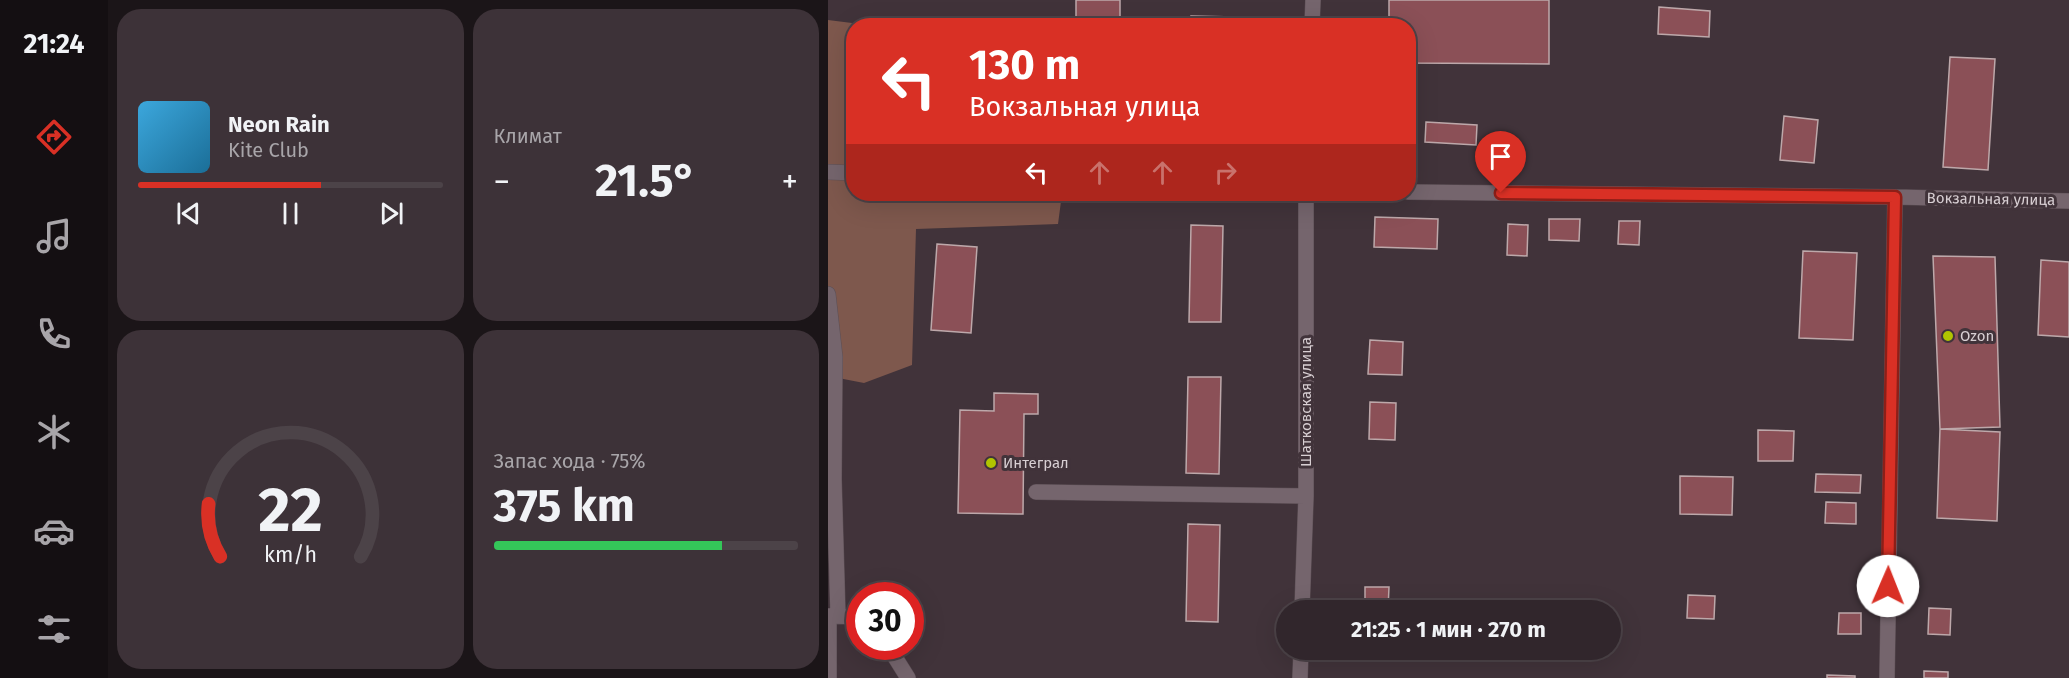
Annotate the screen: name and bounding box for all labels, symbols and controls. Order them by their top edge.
text: 21:24 [24,28,84,60]
text: 130 m [969,40,1080,90]
icon: left [870,42,948,120]
text: Вокзальная улица [969,91,1201,123]
text: Neon Rain [228,111,330,138]
icon: directions [33,116,75,158]
text: Климат [494,124,562,148]
pin [1475,131,1526,193]
text: Kite Club [228,138,309,162]
icon: arrive [1484,140,1517,173]
text: 21.5° [595,154,697,208]
icon: left [1020,156,1053,189]
icon: ahead [1083,156,1116,189]
icon: ahead [1146,156,1179,189]
icon: right [1209,156,1242,189]
text: − [494,162,510,202]
text: + [782,162,798,202]
street label: Вокзальная улица [1927,189,2055,209]
icon: previous [172,197,205,230]
icon: pause [274,197,307,230]
icon: next [375,197,408,230]
icon: music [33,215,75,257]
icon: phone [33,313,75,355]
place label: Ozon [1960,327,1994,345]
marker: Ozon [1941,329,1955,343]
street label: Шатковская улица [1297,337,1315,467]
icon: climate [33,411,75,453]
text: Запас хода · 75% [494,449,646,473]
place label: Интеграл [1003,454,1069,472]
marker: Интеграл [984,456,998,470]
text: 22 [258,473,323,548]
text: 375 km [494,479,635,533]
icon: car [33,510,75,552]
text: km/h [264,542,317,568]
position arrow [1856,554,1920,618]
speed limit sign: 30 [846,582,924,660]
icon: filters [33,608,75,650]
text: 21:25 · 1 мин · 270 m [1351,616,1546,643]

